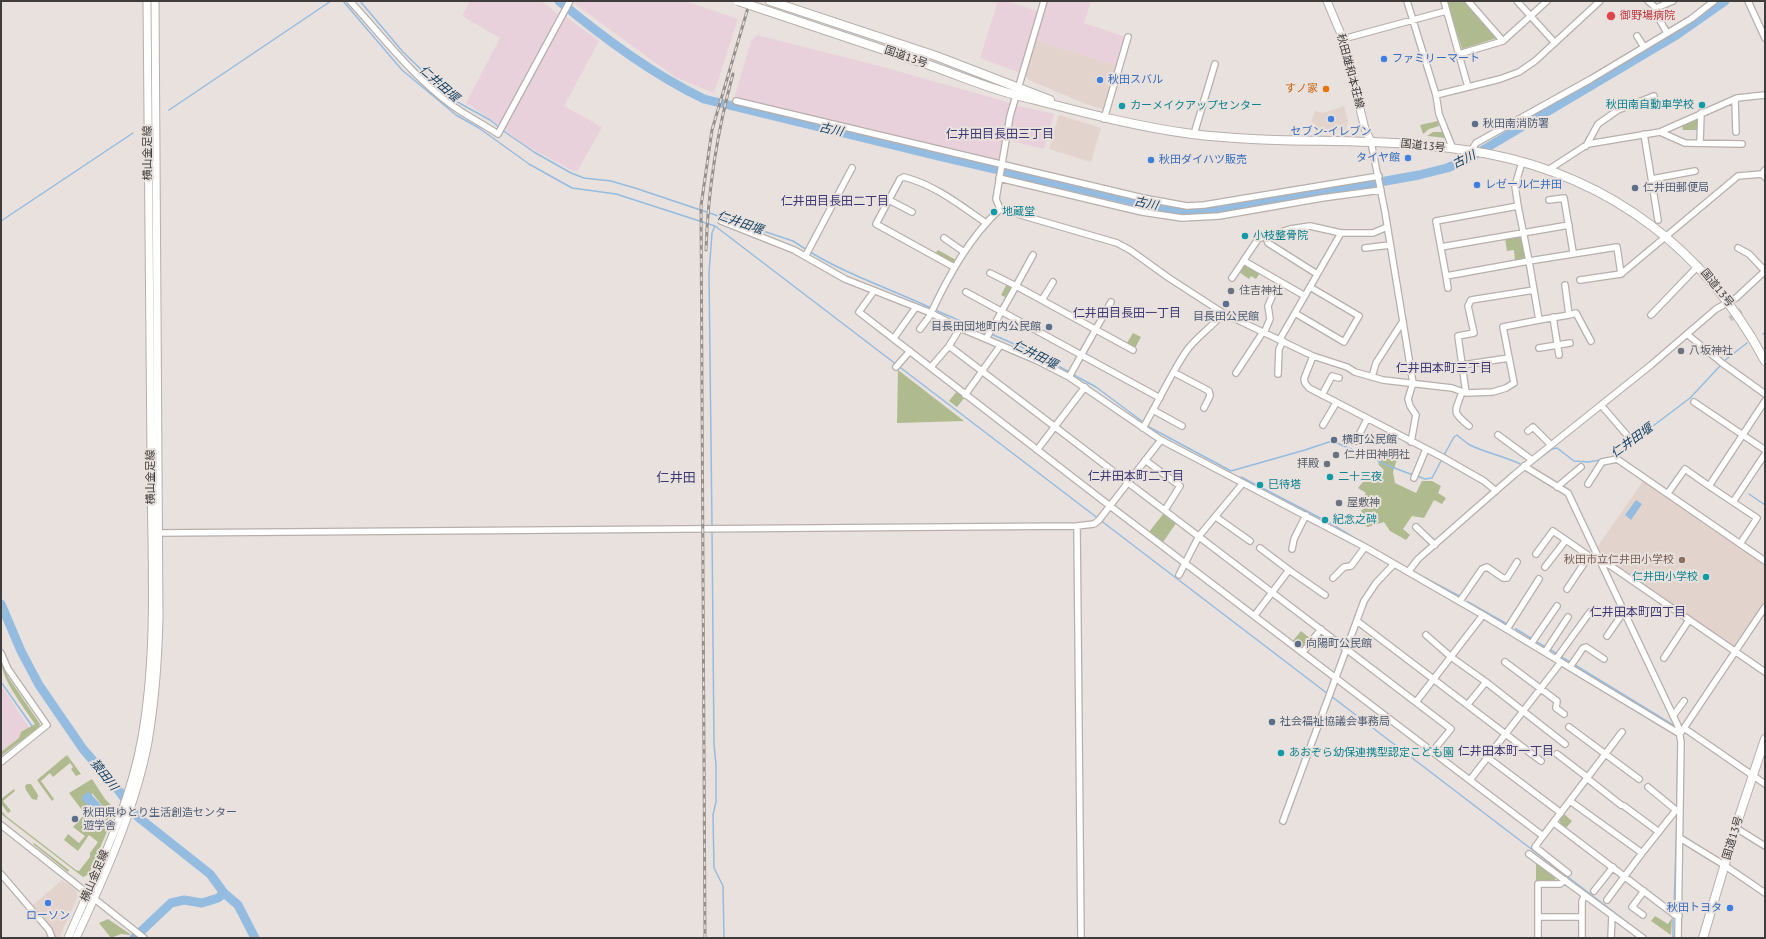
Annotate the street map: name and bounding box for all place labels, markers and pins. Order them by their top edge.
place label: 御野場病院 [1620,9,1675,23]
marker: 御野場病院 [1605,10,1617,22]
place label: ファミリーマート [1392,52,1480,66]
marker: ファミリーマート [1379,54,1389,64]
place label: 秋田スバル [1108,73,1163,87]
marker: 秋田スバル [1095,75,1105,85]
place label: すノ家 [1285,82,1318,96]
marker: すノ家 [1321,84,1331,94]
place label: 秋田南自動車学校 [1606,98,1694,112]
place label: カーメイクアップセンター [1130,99,1262,113]
marker: 秋田南自動車学校 [1697,100,1707,110]
marker: カーメイクアップセンター [1117,101,1127,111]
marker: セブン-イレブン [1326,114,1336,124]
place label: 秋田南消防署 [1483,117,1549,131]
marker: 秋田南消防署 [1470,119,1480,129]
place label: セブン-イレブン [1291,125,1371,139]
place label: タイヤ館 [1356,151,1400,165]
place label: 秋田ダイハツ販売 [1159,153,1247,167]
marker: タイヤ館 [1403,153,1413,163]
marker: 秋田ダイハツ販売 [1146,155,1156,165]
place label: レゼール仁井田 [1485,178,1562,192]
marker: レゼール仁井田 [1472,180,1482,190]
place label: 仁井田郵便局 [1643,181,1709,195]
marker: 仁井田郵便局 [1630,183,1640,193]
place label: 地蔵堂 [1002,205,1035,219]
marker: 地蔵堂 [989,207,999,217]
place label: 小枝整骨院 [1253,229,1308,243]
marker: 小枝整骨院 [1240,231,1250,241]
place label: 住吉神社 [1239,284,1283,298]
marker: 住吉神社 [1226,286,1236,296]
marker: 目長田公民館 [1221,299,1231,309]
place label: 目長田公民館 [1193,310,1259,324]
place label: 目長田団地町内公民館 [931,320,1041,334]
marker: 目長田団地町内公民館 [1044,322,1054,332]
place label: 八坂神社 [1689,344,1733,358]
marker: 八坂神社 [1676,346,1686,356]
place label: 横町公民館 [1342,433,1397,447]
marker: 横町公民館 [1329,435,1339,445]
place label: 仁井田神明社 [1344,448,1410,462]
marker: 仁井田神明社 [1331,450,1341,460]
place label: 拝殿 [1297,457,1319,471]
marker: 拝殿 [1322,459,1332,469]
place label: 二十三夜 [1338,470,1382,484]
marker: 二十三夜 [1325,472,1335,482]
place label: 巳待塔 [1268,478,1301,492]
marker: 巳待塔 [1255,480,1265,490]
place label: 屋敷神 [1347,496,1380,510]
marker: 屋敷神 [1334,498,1344,508]
place label: 紀念之碑 [1333,513,1377,527]
marker: 紀念之碑 [1320,515,1330,525]
place label: 秋田市立仁井田小学校 [1564,553,1674,567]
marker: 秋田市立仁井田小学校 [1677,555,1687,565]
place label: 仁井田小学校 [1632,570,1698,584]
marker: 仁井田小学校 [1701,572,1711,582]
place label: 向陽町公民館 [1306,637,1372,651]
marker: 向陽町公民館 [1293,639,1303,649]
place label: 社会福祉協議会事務局 [1280,715,1390,729]
marker: 社会福祉協議会事務局 [1267,717,1277,727]
place label: あおぞら幼保連携型認定こども園 [1289,746,1454,760]
marker: あおぞら幼保連携型認定こども園 [1276,748,1286,758]
place label: 秋田県ゆとり生活創造センター 遊学舎 [83,806,237,832]
marker: 秋田県ゆとり生活創造センター 遊学舎 [70,814,80,824]
marker: ローソン [43,898,53,908]
place label: 秋田トヨタ [1667,901,1722,915]
marker: 秋田トヨタ [1725,903,1735,913]
place label: ローソン [26,909,70,923]

